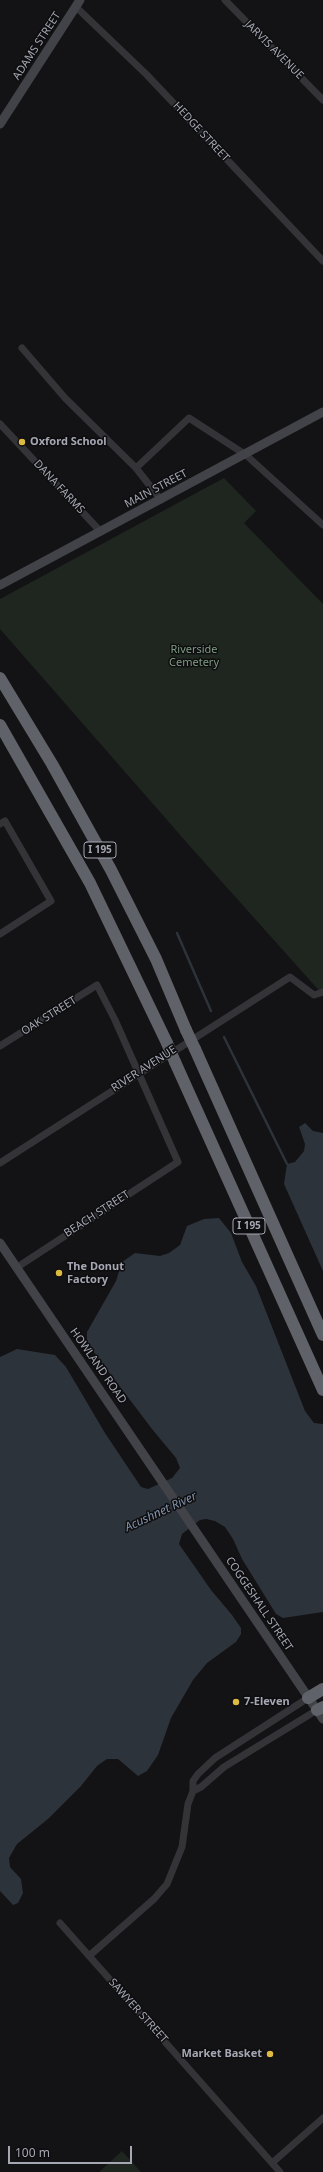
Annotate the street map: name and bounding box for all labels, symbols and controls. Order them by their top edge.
street label: ADAMS STREET [10,10,64,82]
street label: JARVIS AVENUE [242,18,306,82]
street label: HEDGE STREET [170,99,232,165]
place label: Oxford School [30,435,107,449]
marker: Oxford School [17,437,27,447]
street label: DANA FARMS [31,457,87,517]
street label: MAIN STREET [122,467,190,511]
park label: Riverside Cemetery [169,643,219,669]
road number: I 195 [84,842,116,858]
street label: OAK STREET [19,994,79,1038]
street label: RIVER AVENUE [109,1043,179,1095]
street label: BEACH STREET [62,1188,132,1240]
road number: I 195 [233,1218,265,1234]
place label: The Donut Factory [67,1260,124,1286]
marker: The Donut Factory [54,1268,64,1278]
street label: HOWLAND ROAD [67,1326,129,1406]
water label: Acushnet River [123,1489,199,1535]
street label: COGGESHALL STREET [223,1555,295,1653]
place label: 7-Eleven [244,1695,290,1709]
marker: 7-Eleven [231,1697,241,1707]
street label: SAWYER STREET [106,1976,170,2046]
place label: Market Basket [182,2047,262,2061]
marker: Market Basket [265,2049,275,2059]
scale bar [10,2138,134,2164]
text: 100 m [15,2144,50,2161]

